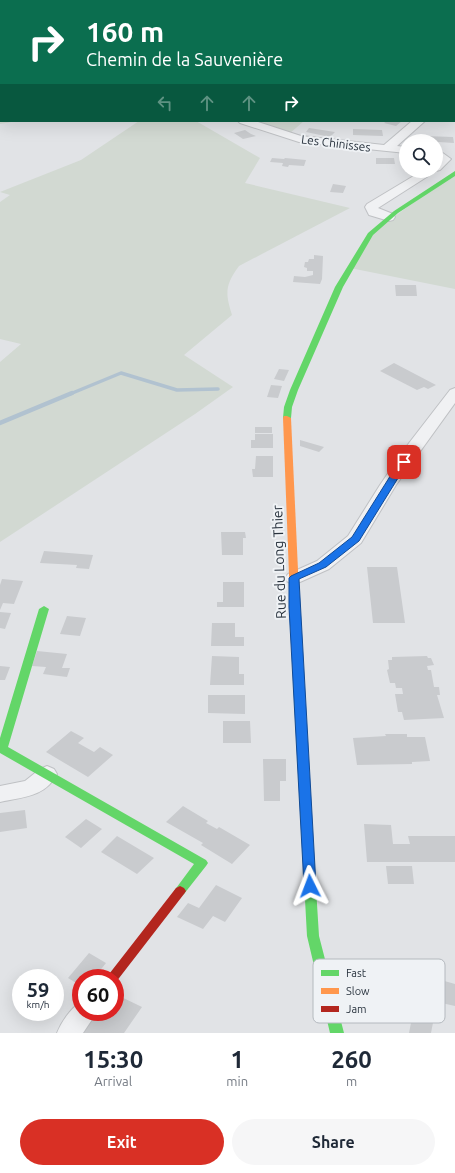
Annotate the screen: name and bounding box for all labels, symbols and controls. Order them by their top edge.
icon: right [20,16,72,68]
text: 160 m [86,16,164,47]
text: Chemin de la Sauvenière [86,49,283,69]
icon: left [154,92,176,114]
icon: ahead [196,92,218,114]
icon: ahead [238,92,260,114]
icon: right [280,92,302,114]
street label: Les Chinisses [301,132,371,154]
map controls [399,134,443,178]
button: search [399,134,443,178]
pin [387,445,421,479]
icon: arrive [393,451,415,473]
street label: Rue du Long Thier [269,504,289,619]
position arrow [289,865,331,907]
legend [313,959,445,1023]
text: Fast [346,967,367,979]
speed limit sign: 60 [72,969,124,1021]
text: 59 [27,978,49,1001]
text: Slow [346,985,370,997]
text: km/h [26,999,50,1010]
text: Jam [346,1003,367,1015]
text: 15:30 [83,1046,143,1073]
text: 1 [230,1046,244,1073]
text: 260 [331,1046,372,1073]
text: Arrival [94,1074,132,1088]
text: min [226,1074,248,1088]
text: m [346,1074,357,1088]
button: Exit [20,1119,224,1165]
button: Share [232,1119,435,1165]

